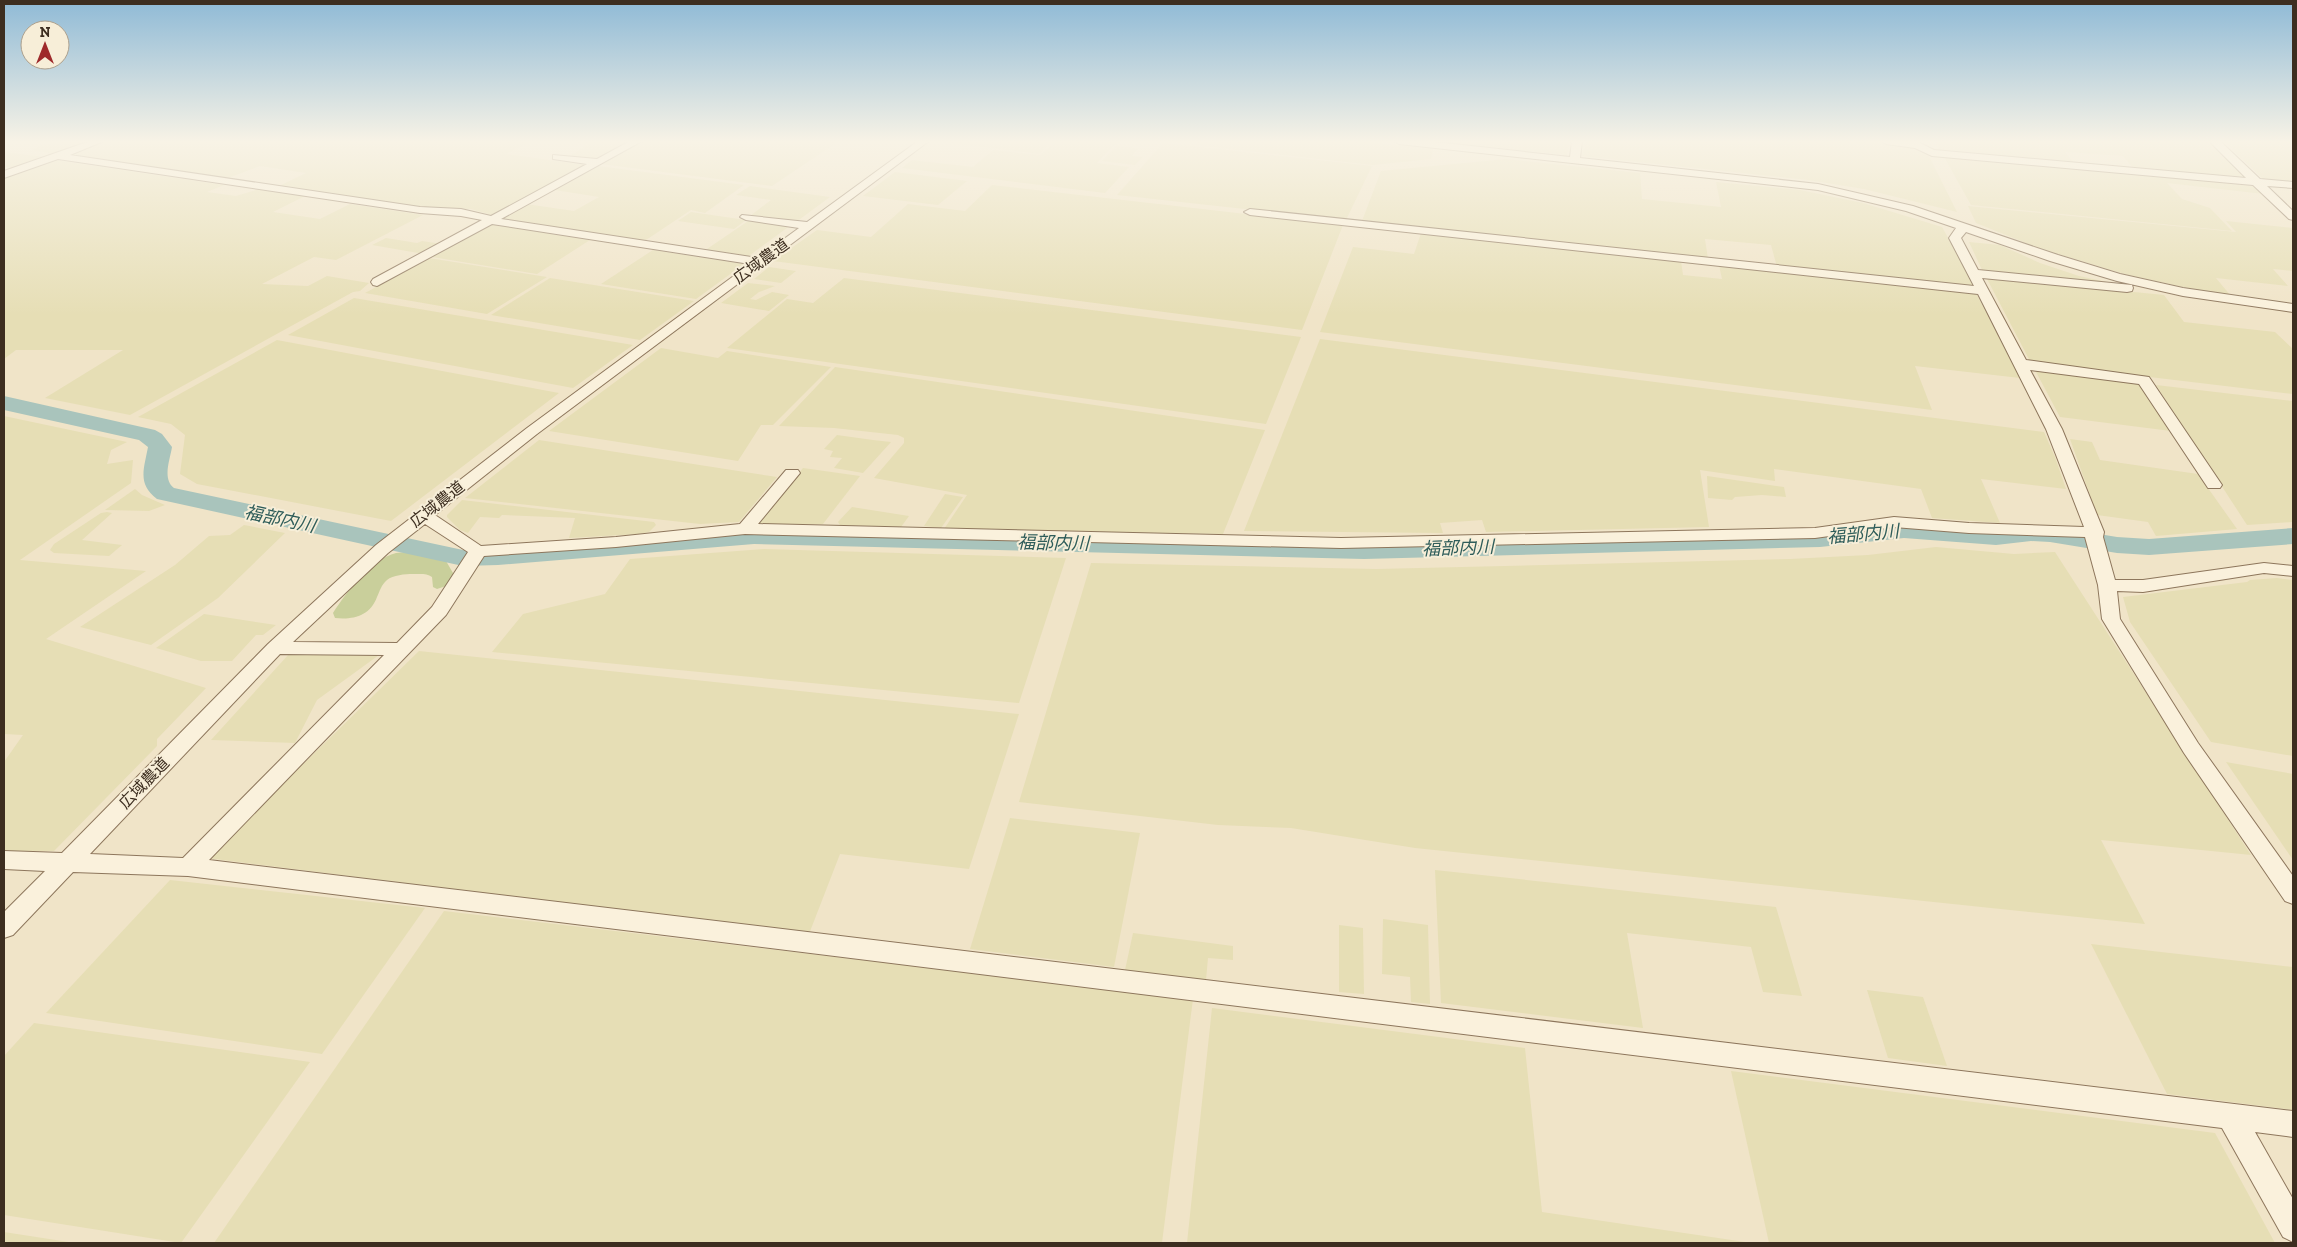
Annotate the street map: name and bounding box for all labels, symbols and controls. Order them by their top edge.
north arrow [20,20,70,70]
text: N [40,24,51,41]
street label: 広域農道 [730,235,792,287]
street label: 広域農道 [406,477,468,531]
water label: 福部内川 [242,501,319,538]
water label: 福部内川 [1826,520,1902,548]
water label: 福部内川 [1017,531,1091,555]
water label: 福部内川 [1422,536,1496,560]
street label: 広域農道 [115,753,173,813]

